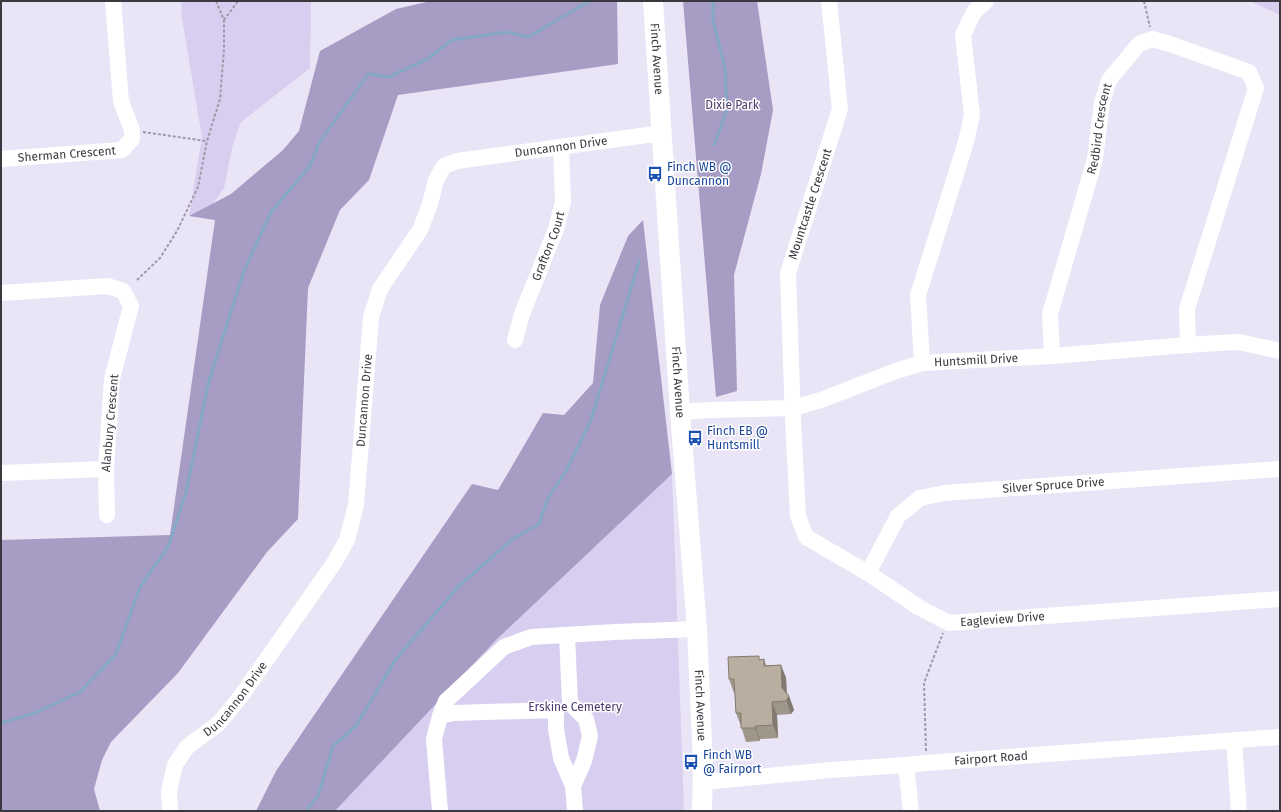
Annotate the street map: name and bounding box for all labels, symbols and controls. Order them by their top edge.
street label: Finch Avenue [647,23,666,95]
street label: Redbird Crescent [1084,81,1115,176]
park label: Dixie Park [705,98,760,112]
street label: Duncannon Drive [514,134,608,160]
street label: Sherman Crescent [17,143,117,165]
street label: Mountcastle Crescent [785,146,835,261]
place label: Finch WB @ Duncannon [667,160,731,188]
bus stop icon: Finch WB @ Duncannon [646,165,664,183]
street label: Grafton Court [529,209,567,283]
street label: Finch Avenue [669,346,687,419]
street label: Huntsmill Drive [934,351,1019,369]
street label: Duncannon Drive [354,353,375,447]
street label: Alanbury Crescent [99,373,121,472]
place label: Finch EB @ Huntsmill [707,424,768,452]
bus stop icon: Finch EB @ Huntsmill [686,429,704,447]
street label: Silver Spruce Drive [1002,475,1105,496]
street label: Eagleview Drive [960,609,1045,629]
street label: Duncannon Drive [200,659,270,739]
street label: Finch Avenue [692,669,709,742]
park label: Erskine Cemetery [528,700,622,714]
place label: Finch WB @ Fairport [703,748,762,776]
street label: Fairport Road [954,749,1028,768]
bus stop icon: Finch WB @ Fairport [682,753,700,771]

